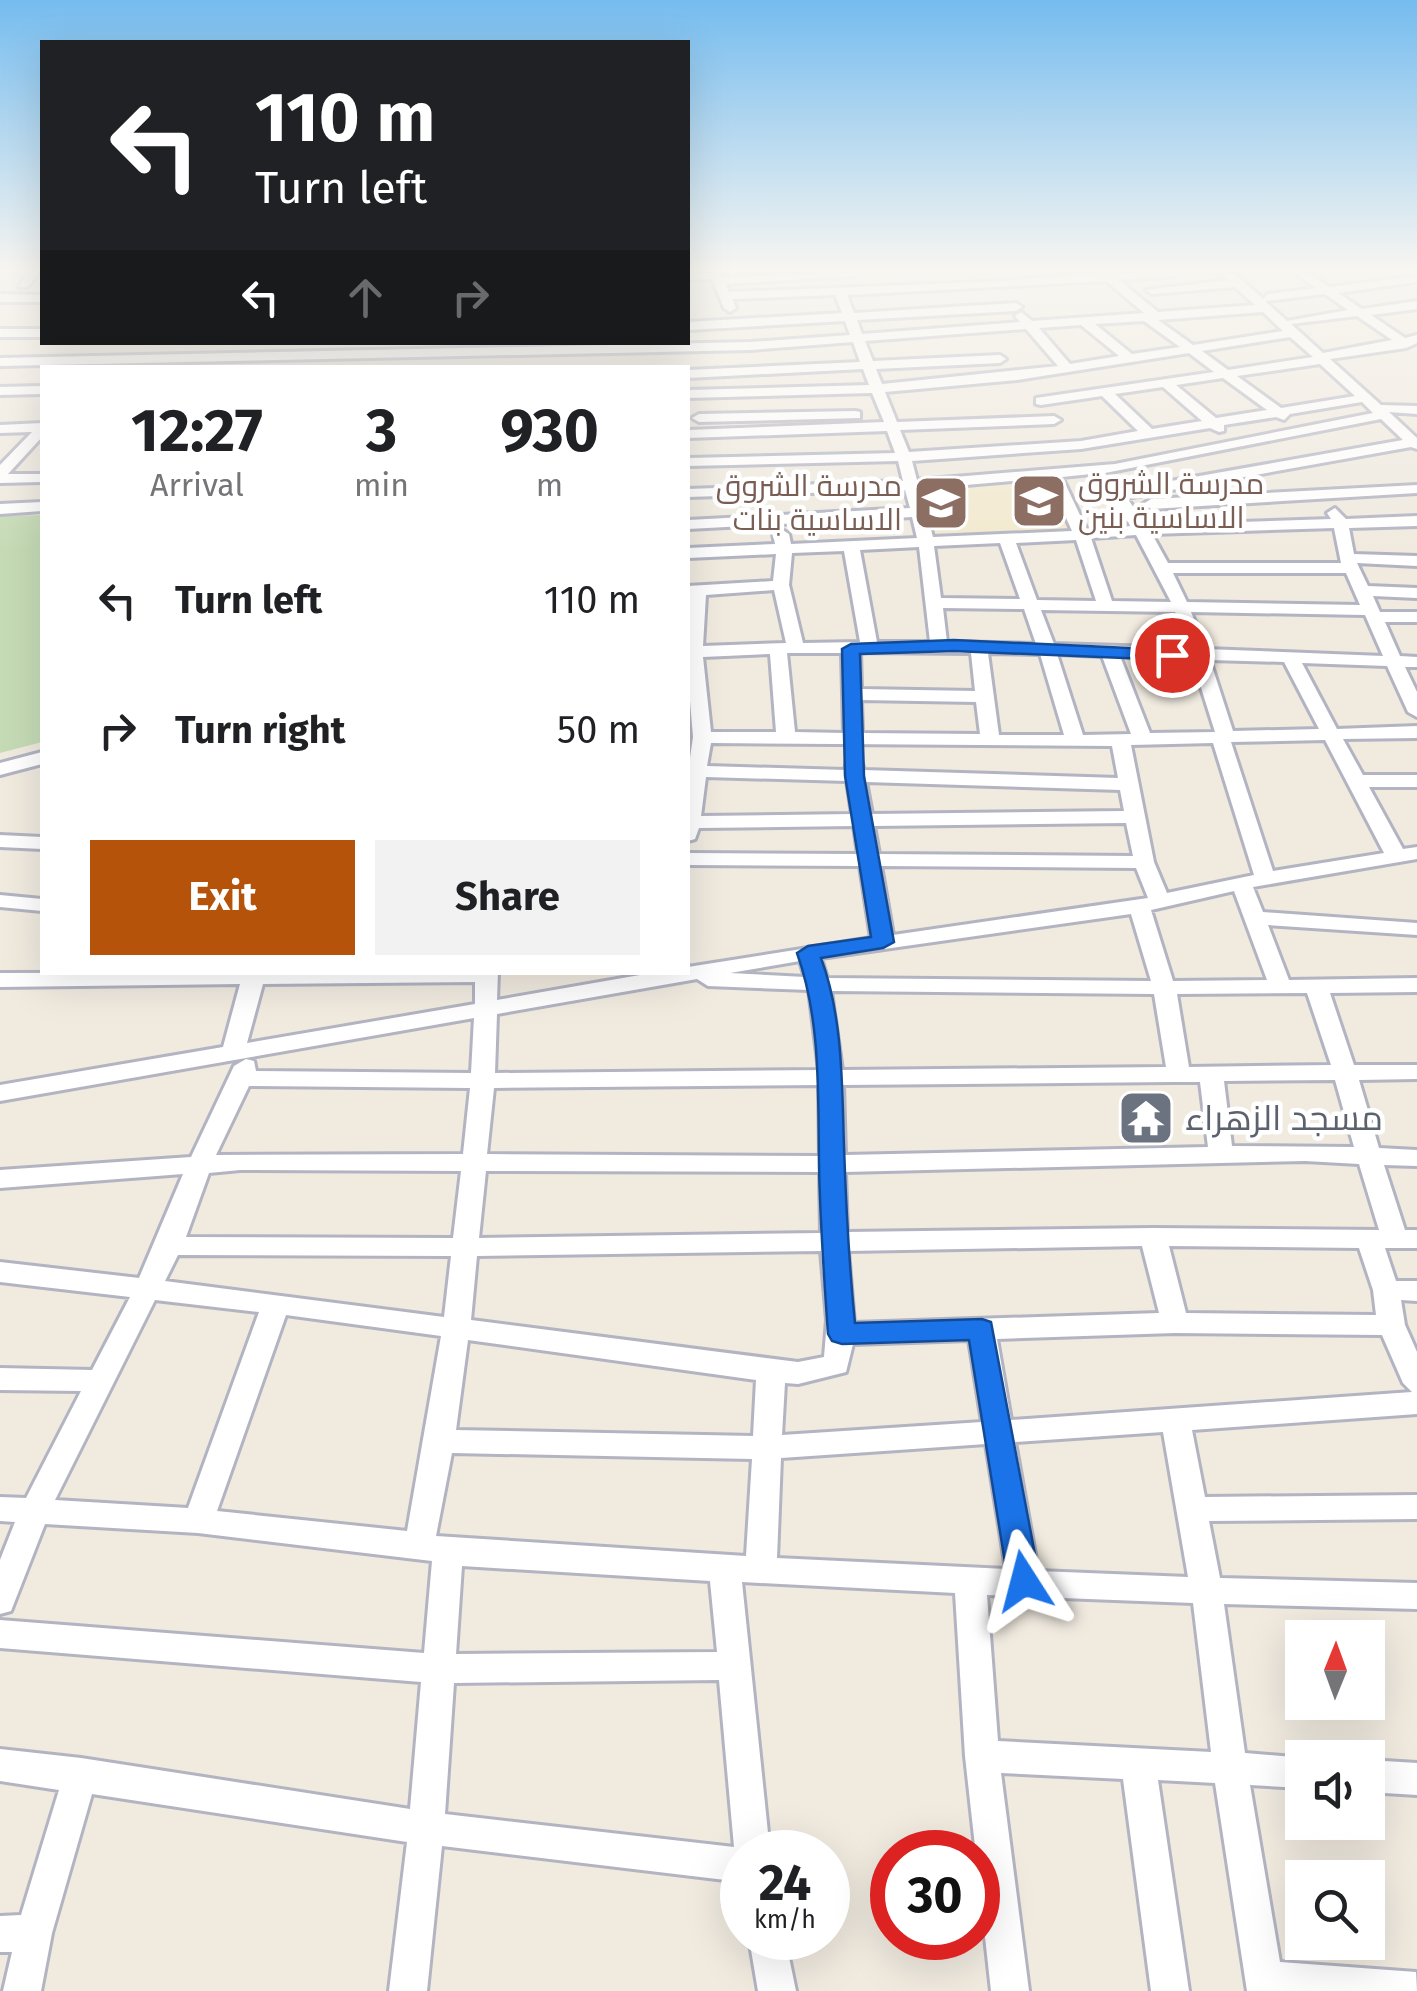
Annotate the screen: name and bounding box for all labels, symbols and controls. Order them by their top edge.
text: 110 m [255,76,435,160]
icon: left [90,80,220,210]
text: Turn left [255,161,427,215]
icon: left [233,270,288,325]
icon: ahead [338,270,393,325]
icon: right [443,270,498,325]
text: 12:27 [131,395,263,467]
text: 3 [366,395,397,467]
text: 930 [500,395,599,467]
text: Arrival [150,466,244,504]
text: min [354,466,409,504]
text: m [536,466,563,504]
place label: مدرسة الشروق الاساسية بنين [1078,466,1264,536]
place label: مدرسة الشروق الاساسية بنات [716,468,902,538]
school or university icon: مدرسة الشروق الاساسية بنين [1009,471,1069,531]
school or university icon: مدرسة الشروق الاساسية بنات [911,473,971,533]
icon: left [90,573,145,628]
text: Turn left [175,577,322,623]
text: 110 m [544,577,640,623]
pin [1130,613,1215,698]
icon: arrive [1145,628,1200,683]
icon: right [90,703,145,758]
text: Turn right [175,707,345,753]
text: 50 m [557,707,640,753]
button: Exit [90,840,355,955]
button: Share [375,840,640,955]
temple icon: مسجد الزهراء [1116,1088,1176,1148]
place label: مسجد الزهراء [1185,1097,1383,1139]
position arrow [972,1529,1076,1633]
north arrow [1285,1620,1385,1720]
map controls [1285,1620,1385,1960]
button: sound [1285,1740,1385,1840]
speed limit sign: 30 [870,1830,1000,1960]
text: 24 [759,1853,811,1913]
button: search [1285,1860,1385,1960]
text: km/h [754,1905,816,1935]

